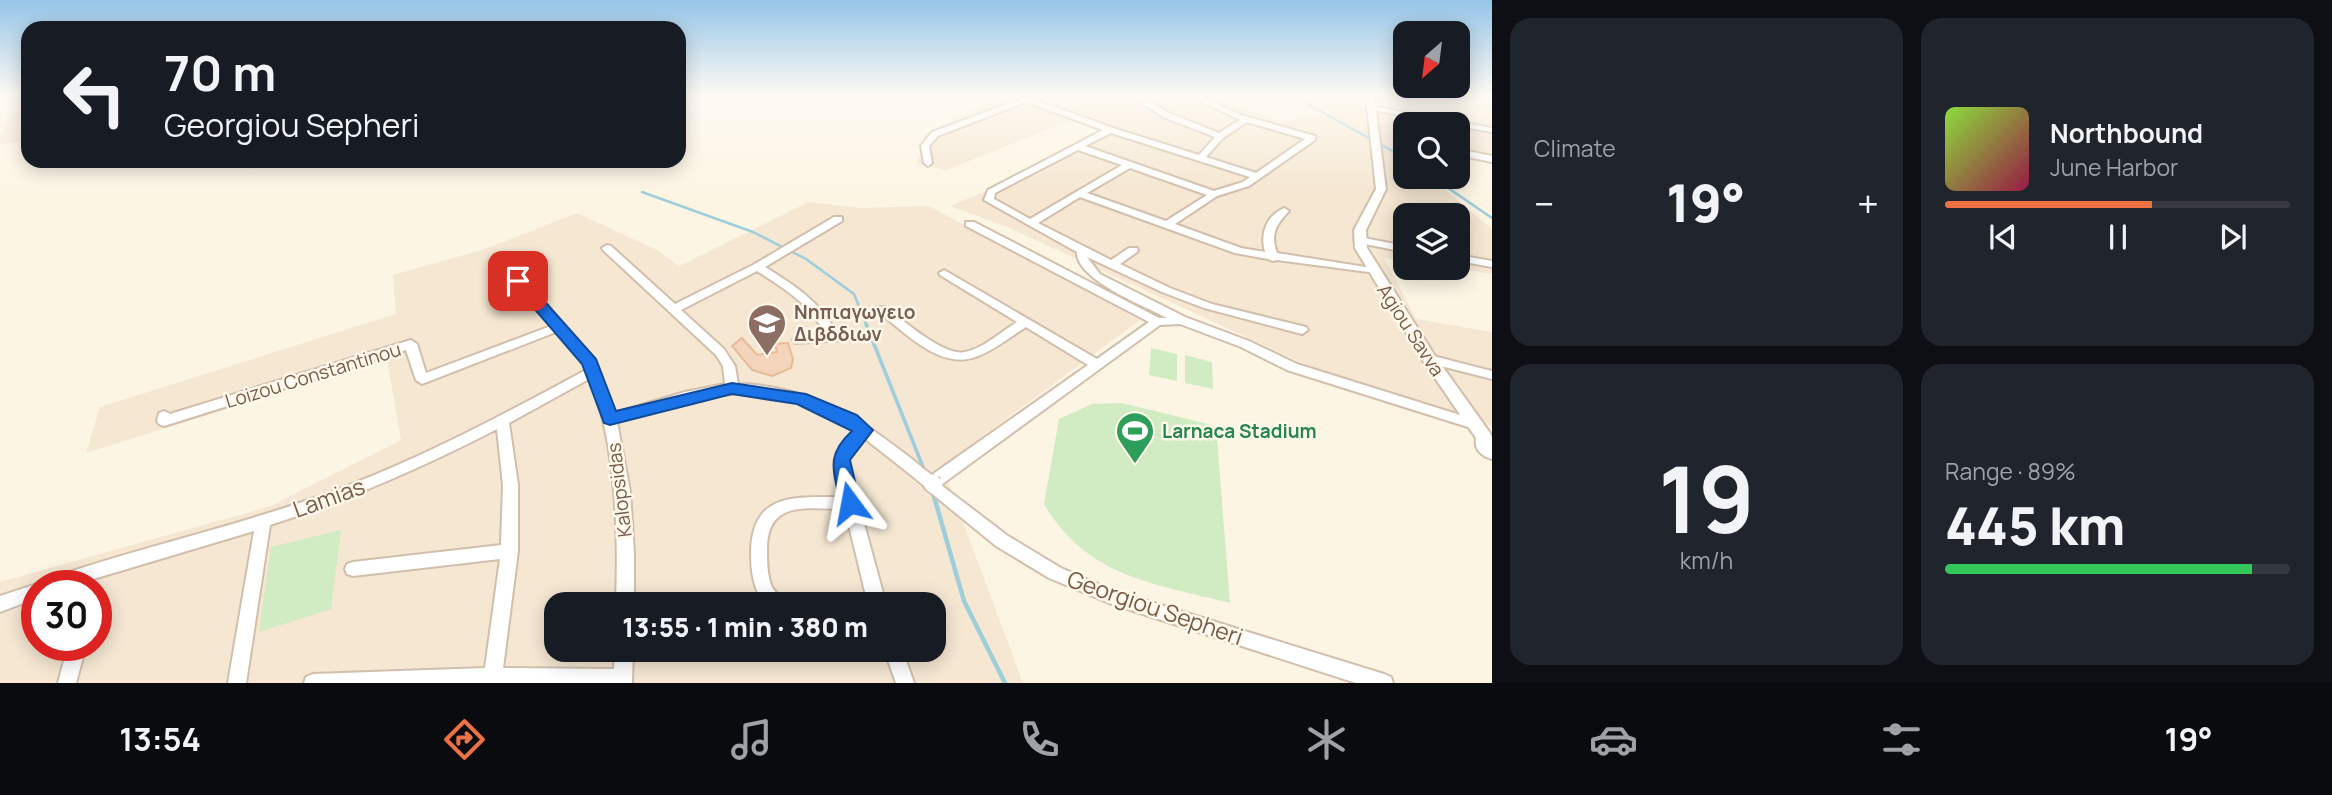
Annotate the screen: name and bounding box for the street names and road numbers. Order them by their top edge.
street label: Agiou Savva [1371,279,1451,381]
street label: Loizou Constantinou [222,336,404,414]
street label: Kalopsidas [600,441,638,539]
street label: Lamias [288,469,369,525]
street label: Georgiou Sepheri [1063,562,1247,652]

